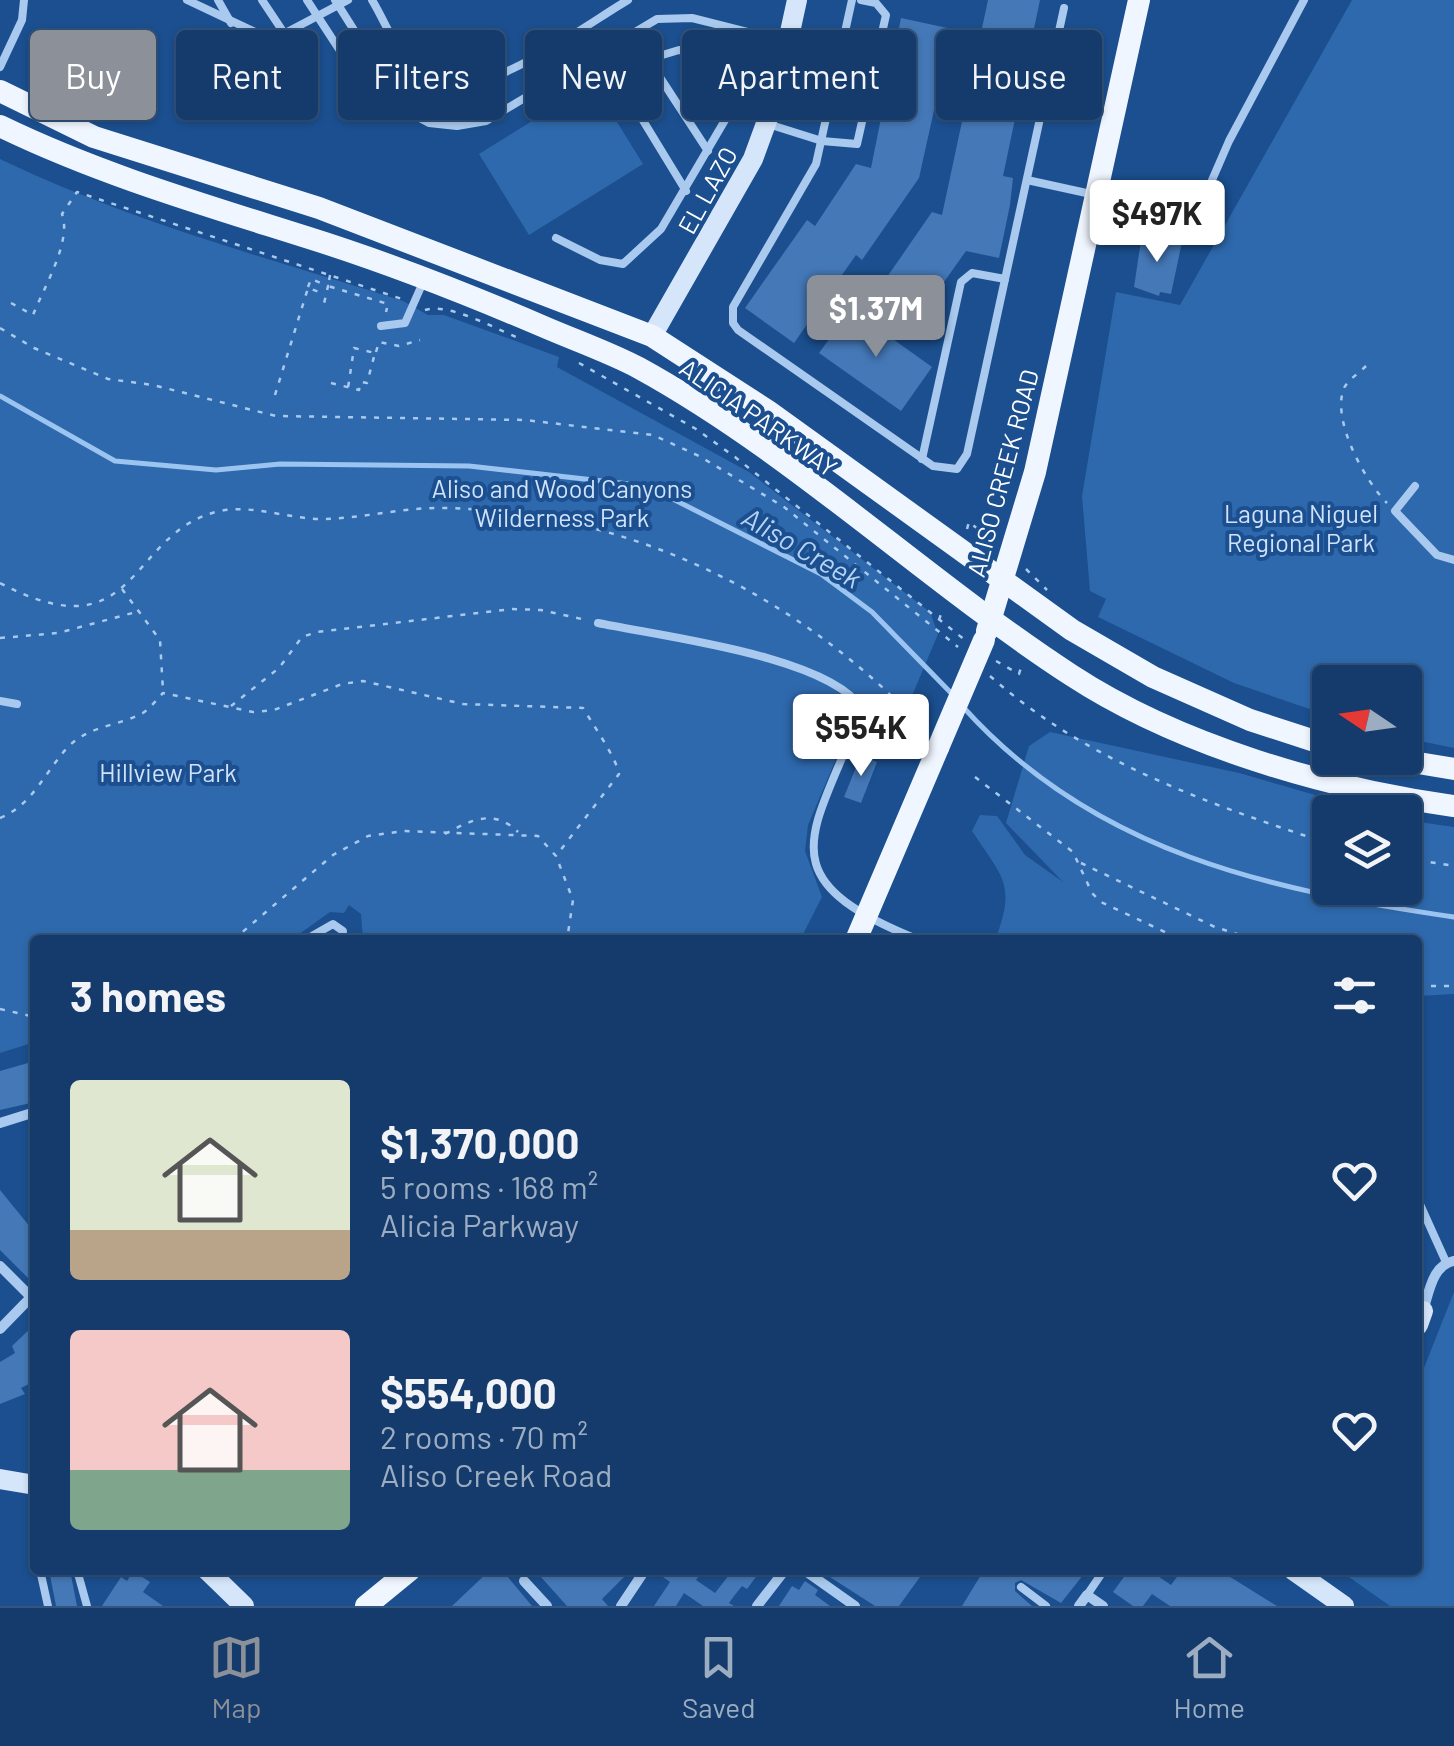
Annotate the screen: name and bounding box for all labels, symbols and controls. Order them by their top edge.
chip: Buy [30,30,156,120]
chip: Rent [176,30,318,120]
chip: Filters [338,30,505,120]
chip: New [525,30,662,120]
chip: Apartment [682,30,916,120]
chip: House [936,30,1102,120]
street label: EL LAZO [671,141,743,239]
pin: $497K [1087,180,1227,265]
text: $497K [1112,193,1202,231]
pin: $1.37M [795,275,957,360]
text: $1.37M [829,288,923,326]
street label: ALICIA PARKWAY [675,352,843,482]
street label: ALISO CREEK ROAD [960,366,1044,580]
park label: Aliso and Wood Canyons Wilderness Park [432,473,692,532]
park label: Laguna Niguel Regional Park [1224,498,1378,557]
water label: Aliso Creek [736,499,868,595]
north arrow [1312,665,1422,775]
map controls [1312,665,1422,905]
pin: $554K [791,694,931,779]
text: $554K [815,707,907,745]
park label: Hillview Park [99,757,237,787]
button: layers [1312,795,1422,905]
icon: filters [1327,968,1382,1023]
text: 3 homes [70,970,226,1020]
text: $1,370,000 [380,1117,579,1167]
icon: home [150,1120,270,1240]
icon: heart [1327,1153,1382,1208]
text: 5 rooms · 168 m² [380,1167,598,1205]
text: Alicia Parkway [380,1205,579,1243]
text: $554,000 [380,1367,557,1417]
icon: home [150,1370,270,1490]
icon: heart [1327,1403,1382,1458]
text: 2 rooms · 70 m² [380,1417,588,1455]
text: Aliso Creek Road [380,1455,612,1493]
tab: Map [209,1630,264,1724]
tab: Saved [682,1630,756,1724]
tab: Home [1174,1630,1245,1724]

